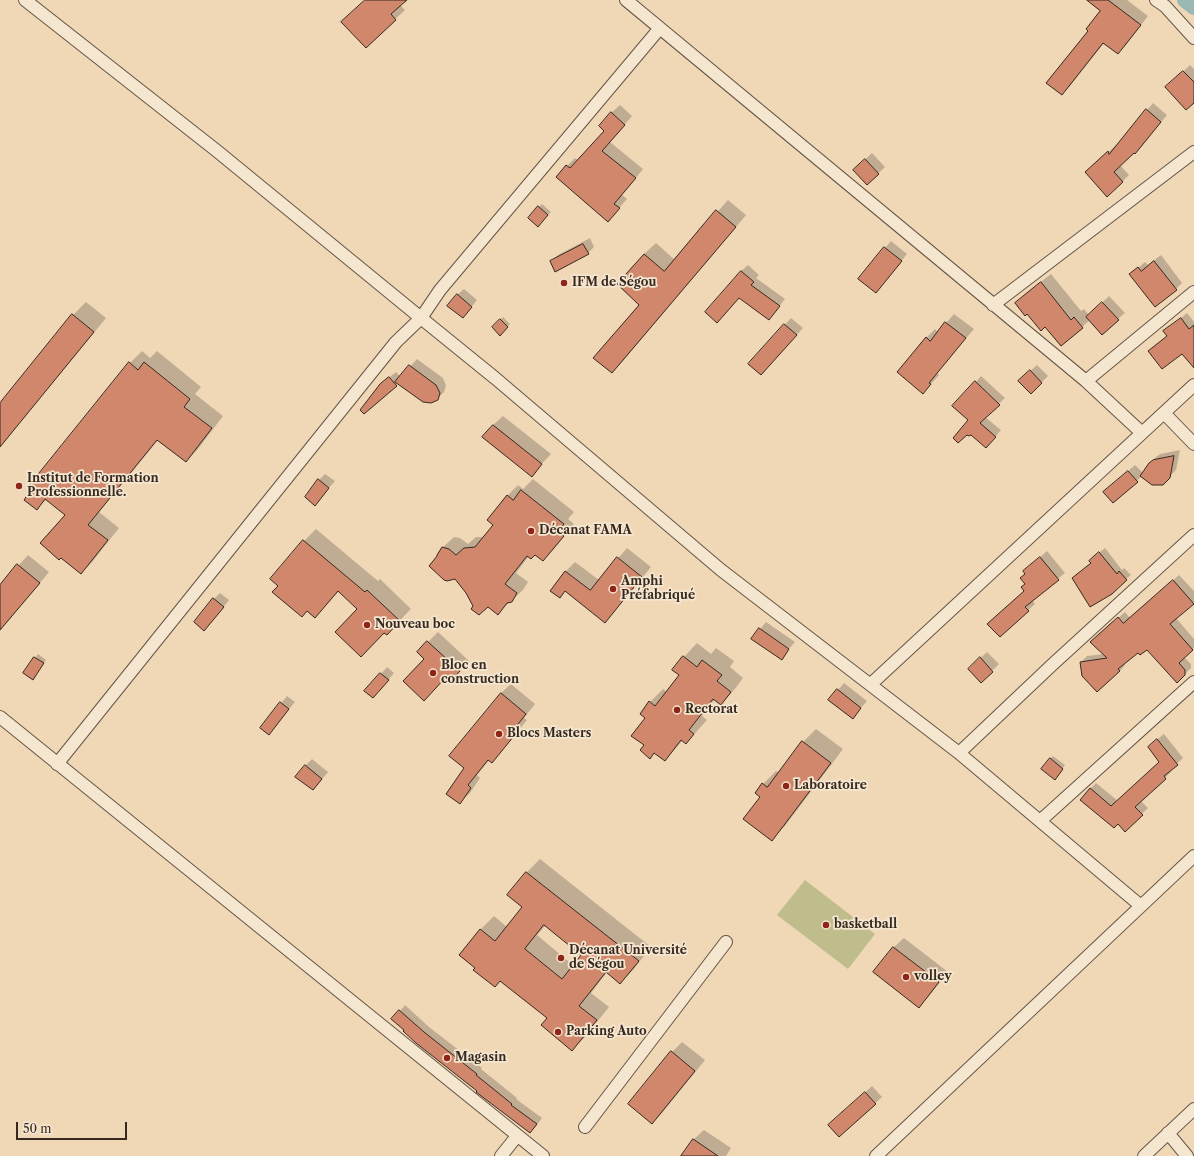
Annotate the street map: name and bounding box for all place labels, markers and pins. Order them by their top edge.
place label: IFM de Ségou [572,276,656,290]
marker: IFM de Ségou [559,278,569,288]
place label: Institut de Formation Professionnelle. [27,472,159,500]
marker: Institut de Formation Professionnelle. [14,481,24,491]
place label: Décanat FAMA [539,524,632,538]
marker: Décanat FAMA [526,526,536,536]
place label: Amphi Préfabriqué [621,575,695,603]
marker: Amphi Préfabriqué [608,584,618,594]
place label: Nouveau boc [375,618,455,632]
marker: Nouveau boc [362,620,372,630]
place label: Bloc en construction [441,659,519,687]
marker: Bloc en construction [428,668,438,678]
place label: Rectorat [685,703,738,717]
marker: Rectorat [672,705,682,715]
place label: Blocs Masters [507,727,591,741]
marker: Blocs Masters [494,729,504,739]
place label: Laboratoire [794,779,867,793]
marker: Laboratoire [781,781,791,791]
place label: basketball [834,918,897,932]
marker: basketball [821,920,831,930]
place label: Décanat Université de Ségou [569,944,687,972]
marker: Décanat Université de Ségou [556,953,566,963]
place label: volley [914,970,952,984]
marker: volley [901,972,911,982]
place label: Parking Auto [566,1025,647,1039]
marker: Parking Auto [553,1027,563,1037]
place label: Magasin [455,1051,506,1065]
marker: Magasin [442,1053,452,1063]

